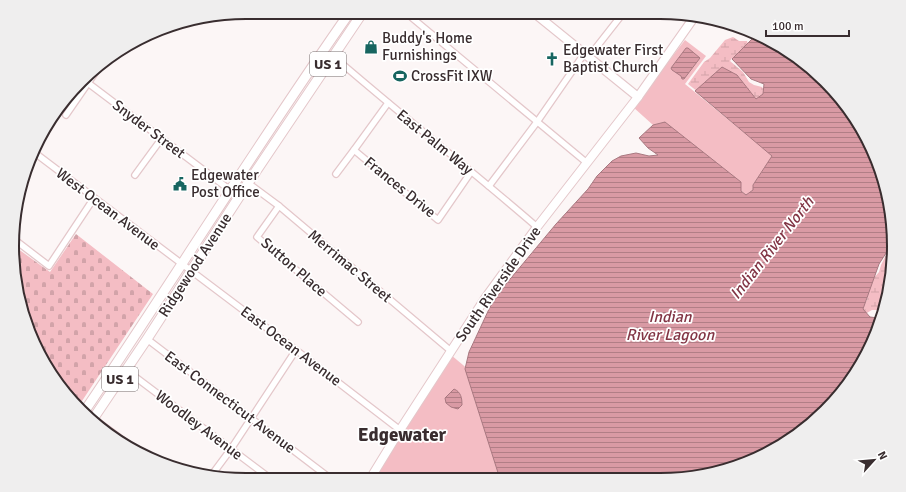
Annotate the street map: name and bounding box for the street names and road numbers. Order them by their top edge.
road number: US 1 [310,52,346,76]
street label: Snyder Street [109,96,189,162]
street label: East Palm Way [393,106,477,178]
street label: Frances Drive [361,153,439,221]
street label: West Ocean Avenue [53,164,163,254]
street label: Ridgewood Avenue [155,209,235,321]
street label: South Riverside Drive [451,223,545,345]
street label: Merrimac Street [304,226,396,306]
street label: Sutton Place [257,234,331,300]
street label: East Ocean Avenue [237,302,345,390]
street label: East Connecticut Avenue [161,347,299,457]
road number: US 1 [102,367,138,391]
street label: Woodley Avenue [152,386,246,464]

